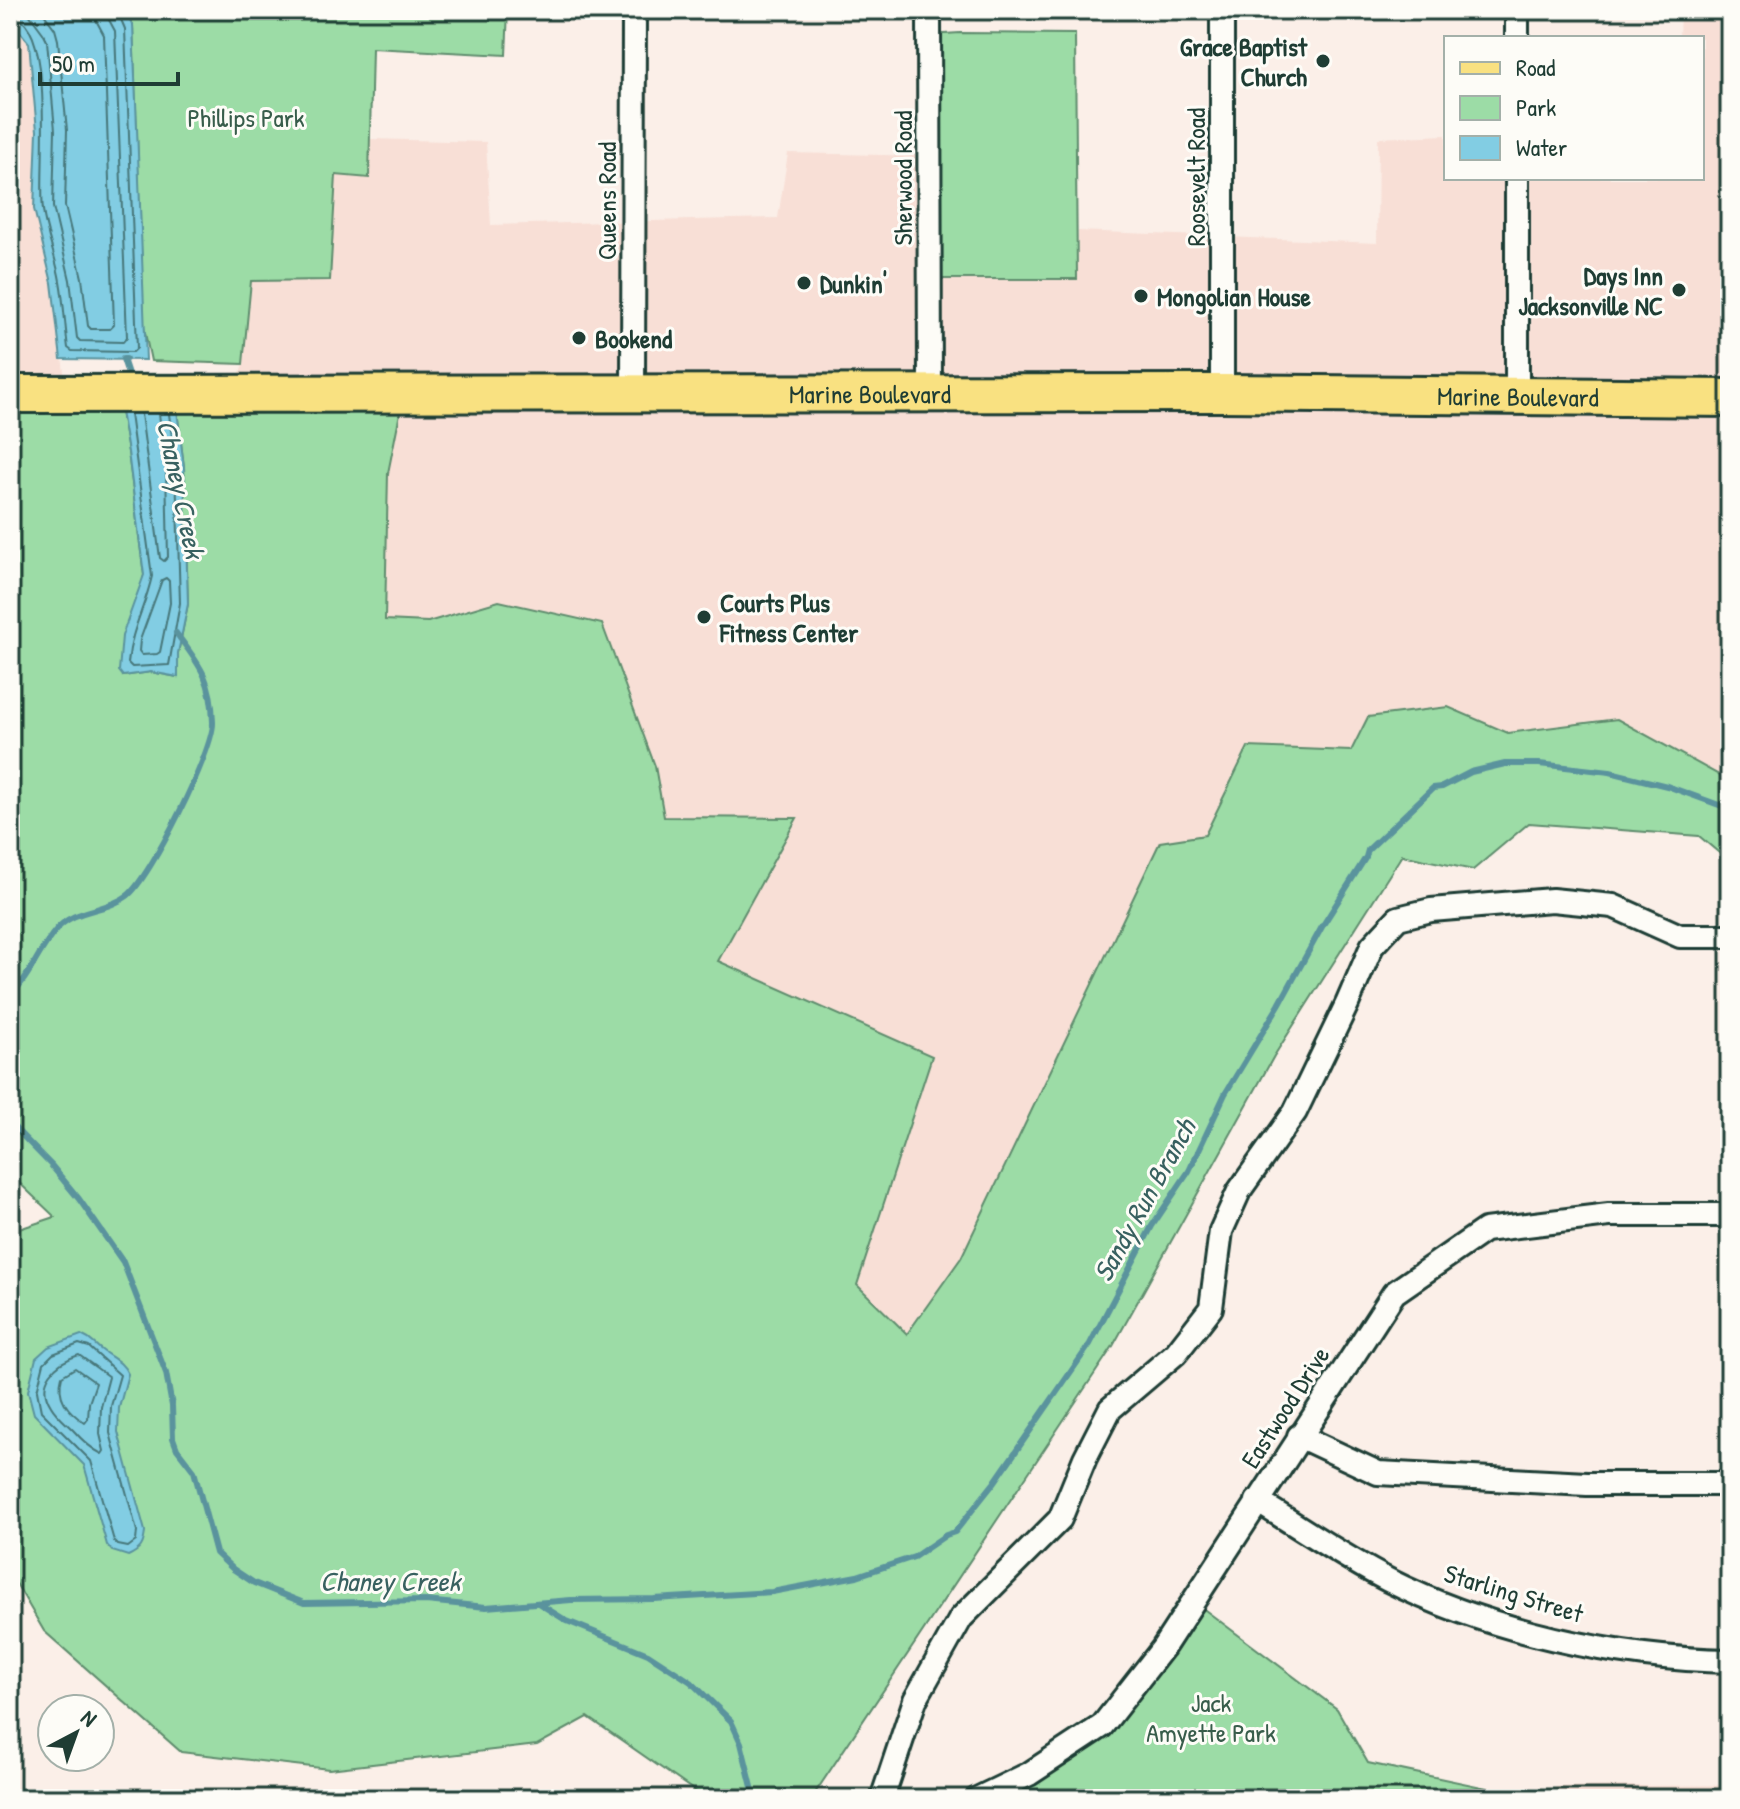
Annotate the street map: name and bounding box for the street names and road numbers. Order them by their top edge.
street label: Roosevelt Road [1178,108,1213,246]
street label: Sherwood Road [885,111,920,245]
street label: Queens Road [589,142,624,260]
street label: Marine Boulevard [789,376,951,411]
street label: Marine Boulevard [1437,378,1599,414]
street label: Eastwood Drive [1233,1339,1337,1475]
street label: Starling Street [1440,1555,1589,1631]

